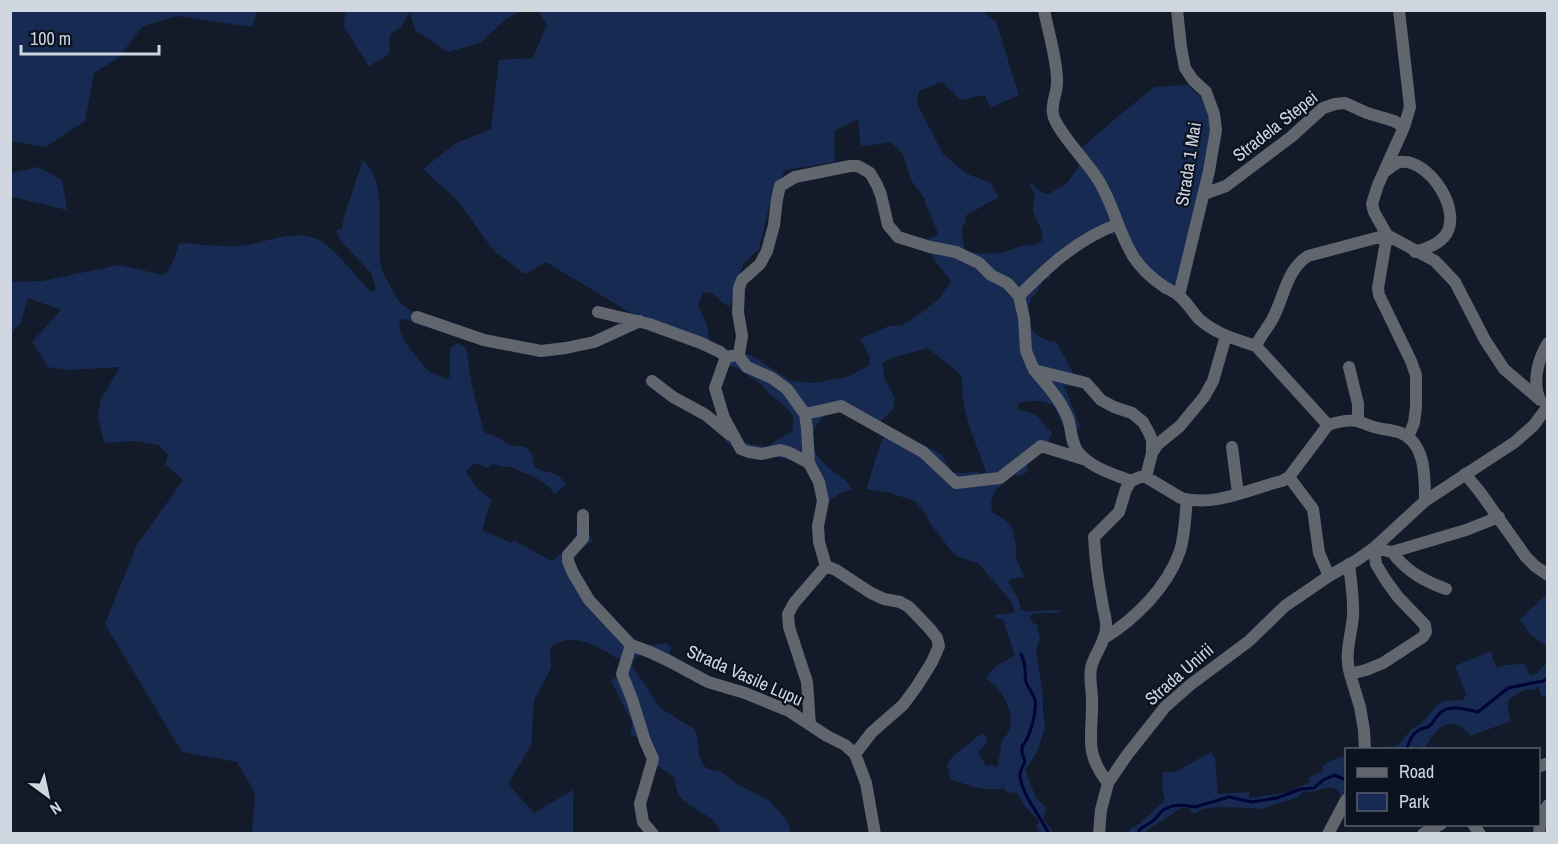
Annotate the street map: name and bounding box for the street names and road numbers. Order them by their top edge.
street label: Stradela Stepei [1227,85,1323,167]
street label: Strada 1 Mai [1169,120,1207,208]
street label: Strada Unirii [1139,637,1219,711]
street label: Strada Vasile Lupu [683,638,807,712]

